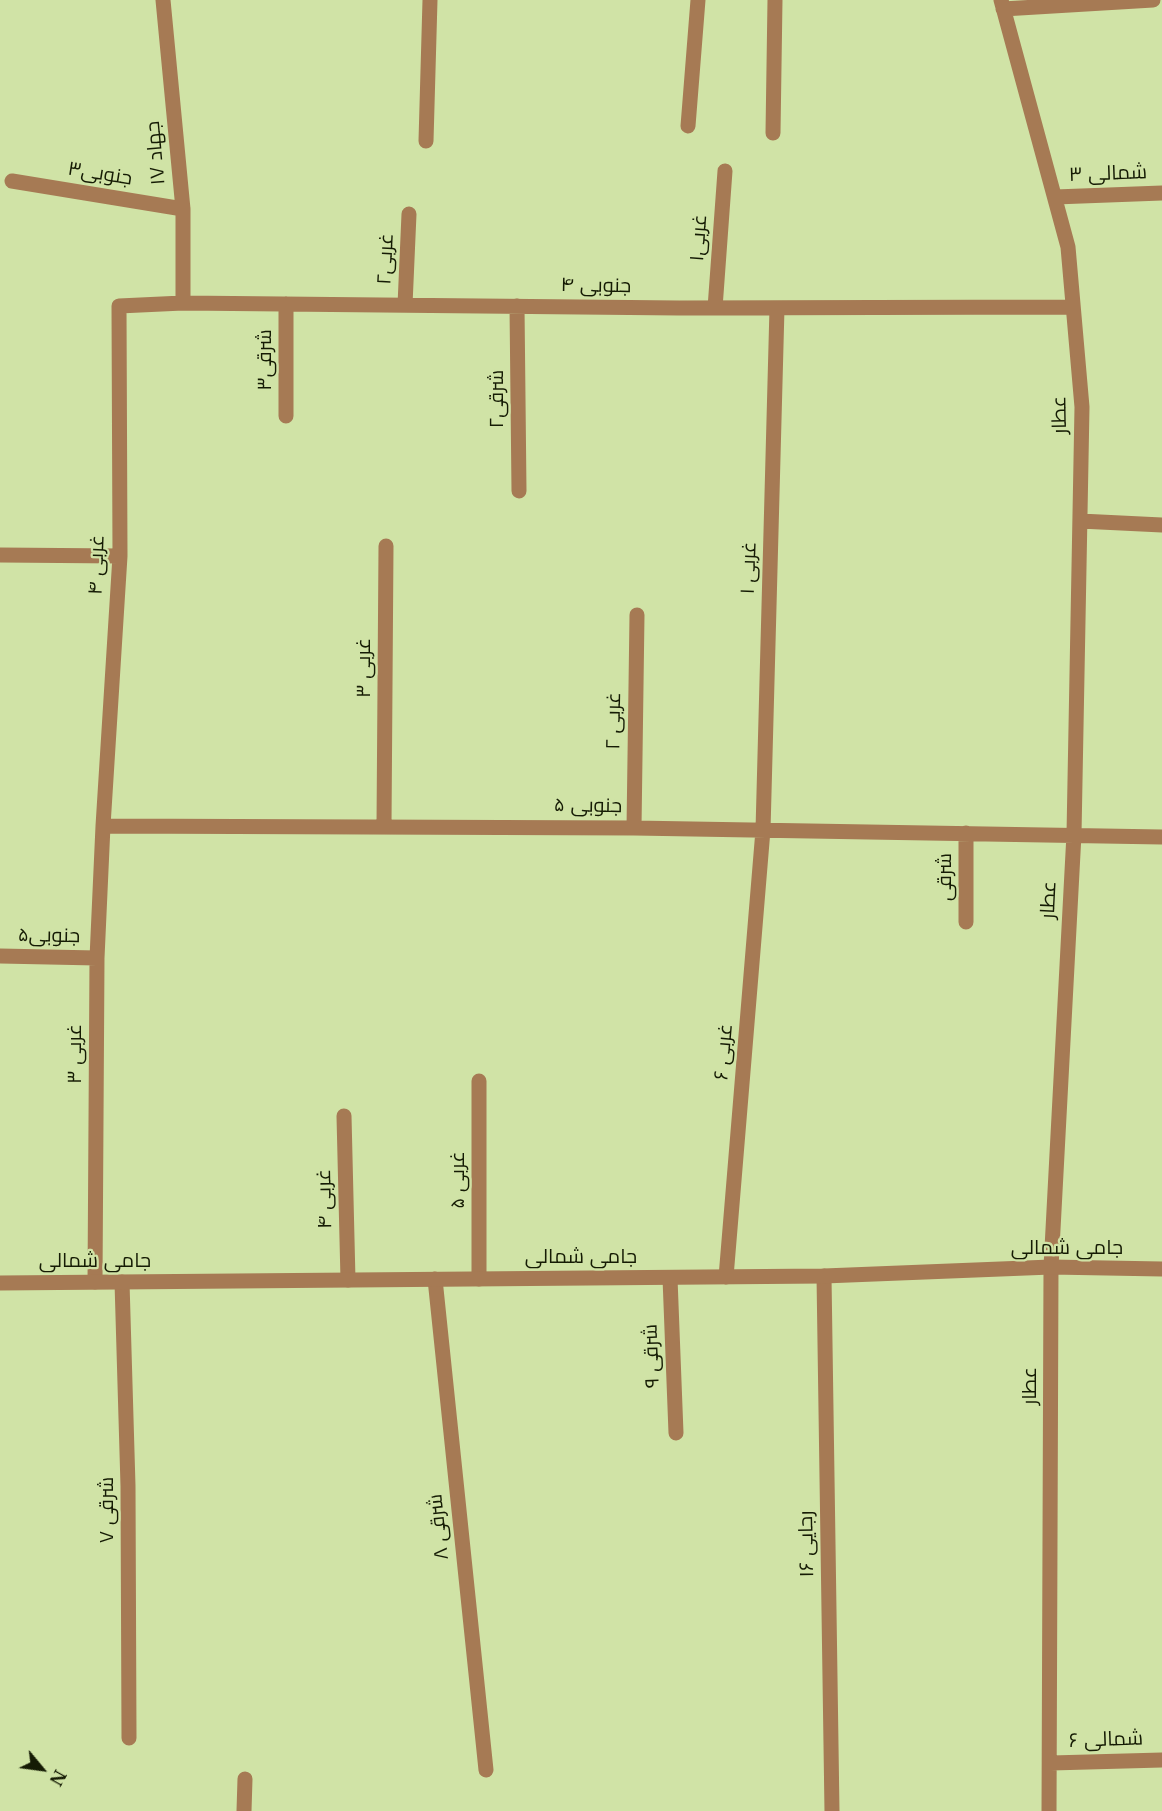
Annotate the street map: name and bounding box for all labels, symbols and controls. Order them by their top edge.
street label: جهاد ۱۷ [141,120,171,186]
street label: جنوبی۳ [66,157,134,191]
street label: شمالی ۳ [1068,161,1148,187]
street label: غربی۱ [685,214,713,262]
street label: غربی۲ [373,233,399,285]
street label: جنوبی ۴ [561,273,631,299]
street label: شرقی۳ [253,329,277,391]
street label: شرقی۲ [485,370,509,428]
street label: عطار [1048,396,1072,434]
street label: غربی ۴ [84,535,110,595]
street label: غربی ۱ [736,541,762,595]
street label: غربی ۳ [352,638,376,698]
street label: غربی ۲ [602,692,626,750]
street label: جنوبی ۵ [554,793,622,819]
street label: شرقی [933,853,957,901]
street label: عطار [1036,880,1062,920]
street label: جنوبی۵ [18,923,80,949]
street label: غربی ۶ [710,1023,738,1081]
street label: غربی ۳ [63,1024,87,1084]
street label: غربی ۵ [446,1151,470,1209]
street label: غربی ۴ [312,1169,338,1229]
street label: جامی شمالی [1011,1236,1123,1260]
street label: جامی شمالی [525,1245,637,1269]
street label: جامی شمالی [39,1249,151,1273]
street label: شرقی ۹ [639,1324,665,1388]
street label: عطار [1018,1367,1042,1405]
street label: شرقی ۷ [95,1477,119,1543]
street label: شرقی ۸ [424,1493,454,1561]
street label: رجایی ۱۶ [794,1510,820,1578]
street label: شمالی ۶ [1068,1727,1144,1753]
north arrow [12,1739,72,1799]
text: N [45,1766,70,1789]

